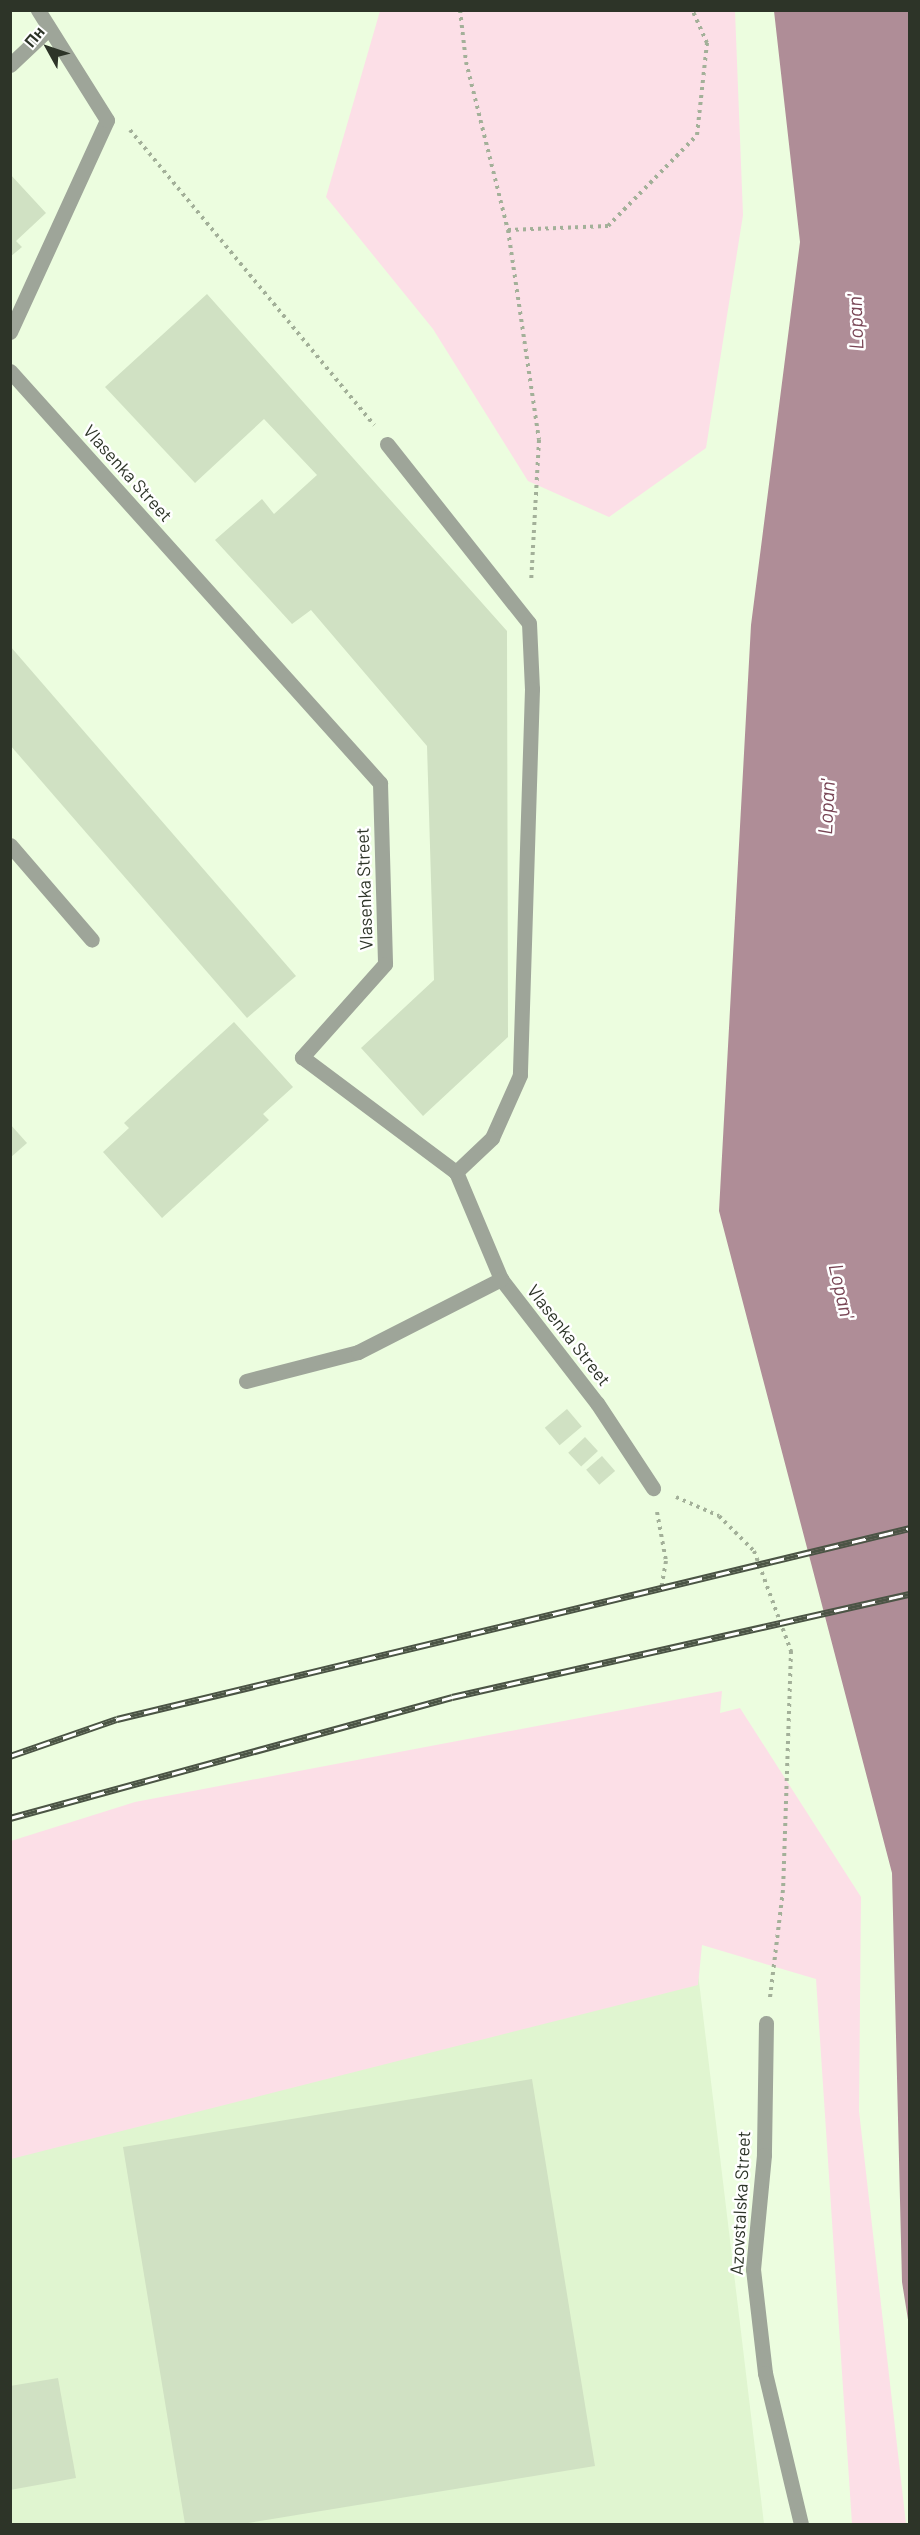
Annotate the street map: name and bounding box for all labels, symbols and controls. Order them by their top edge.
north arrow [18,18,78,78]
text: Пн [20,22,48,50]
water label: Lopan' [842,294,868,350]
street label: Vlasenka Street [79,420,177,526]
water label: Lopan' [813,779,839,835]
street label: Vlasenka Street [351,827,377,951]
water label: Lopan' [824,1261,860,1321]
street label: Vlasenka Street [523,1280,615,1390]
street label: Azovstalska Street [725,2130,755,2276]

